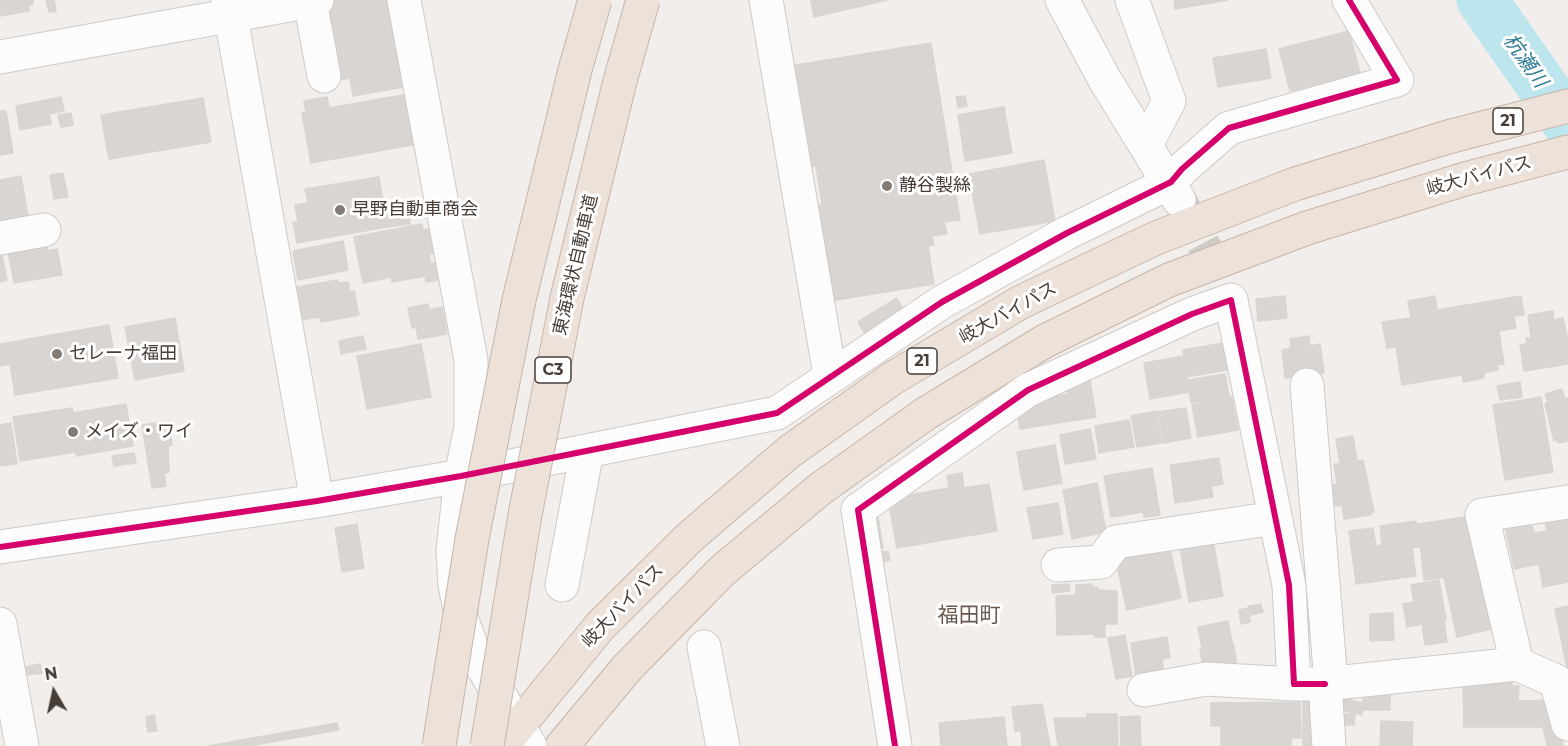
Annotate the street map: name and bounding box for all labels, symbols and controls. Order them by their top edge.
water label: 杭瀬川 [1498,30,1552,92]
road number: 21 [1493,108,1523,134]
street label: 岐大バイパス [1424,152,1534,200]
place label: 静谷製絲 [899,175,971,197]
marker: 静谷製絲 [880,179,894,193]
street label: 東海環状自動車道 [549,192,603,338]
place label: 早野自動車商会 [352,199,478,221]
marker: 早野自動車商会 [333,203,347,217]
street label: 岐大バイパス [956,277,1060,349]
place label: セレーナ福田 [69,343,177,365]
marker: セレーナ福田 [50,347,64,361]
road number: 21 [907,348,937,374]
road number: C3 [535,357,571,383]
place label: メイズ・ワイ [85,421,193,443]
marker: メイズ・ワイ [66,425,80,439]
street label: 岐大バイパス [578,560,668,652]
district label: 福田町 [938,603,1000,629]
north arrow [24,662,84,722]
text: N [43,663,59,684]

